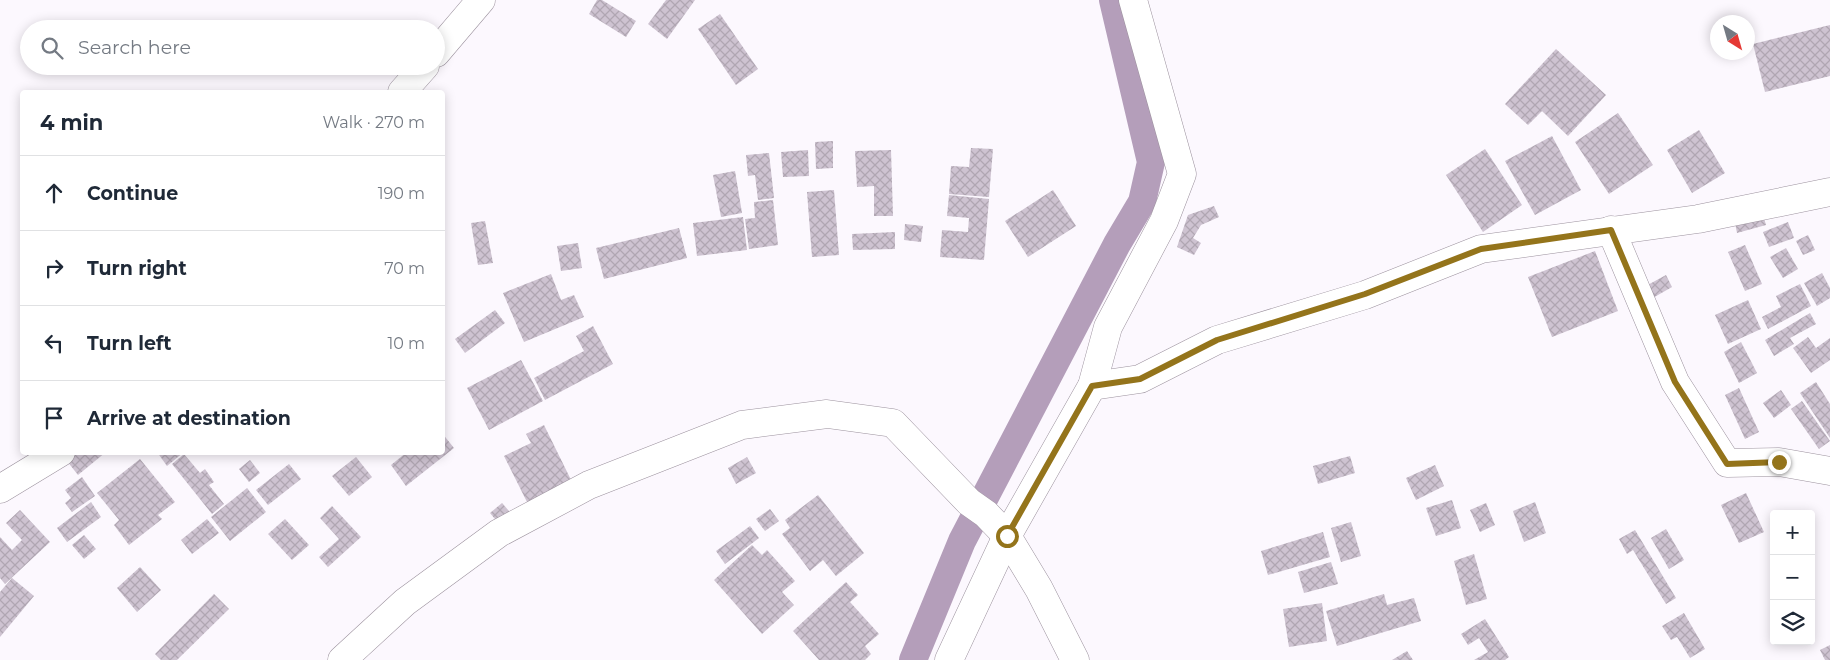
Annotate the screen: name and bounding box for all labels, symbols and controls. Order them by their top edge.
north arrow [1710,15,1755,60]
search box [20,20,445,75]
icon: search [38,34,66,62]
text: Search here [78,36,191,59]
text: 4 min [40,110,103,135]
text: Walk · 270 m [322,113,425,132]
icon: ahead [40,179,68,207]
text: Continue [87,182,178,205]
text: 190 m [378,184,425,203]
icon: right [40,254,68,282]
text: Turn right [87,257,187,280]
text: 70 m [384,259,425,278]
icon: left [40,329,68,357]
text: Turn left [87,332,172,355]
text: 10 m [387,334,425,353]
icon: arrive [40,404,68,432]
text: Arrive at destination [87,407,291,430]
route end [1768,451,1791,474]
map controls [1770,510,1815,645]
button: + [1770,510,1815,555]
route start [996,525,1019,548]
button: − [1770,555,1815,600]
button: layers [1770,600,1815,645]

